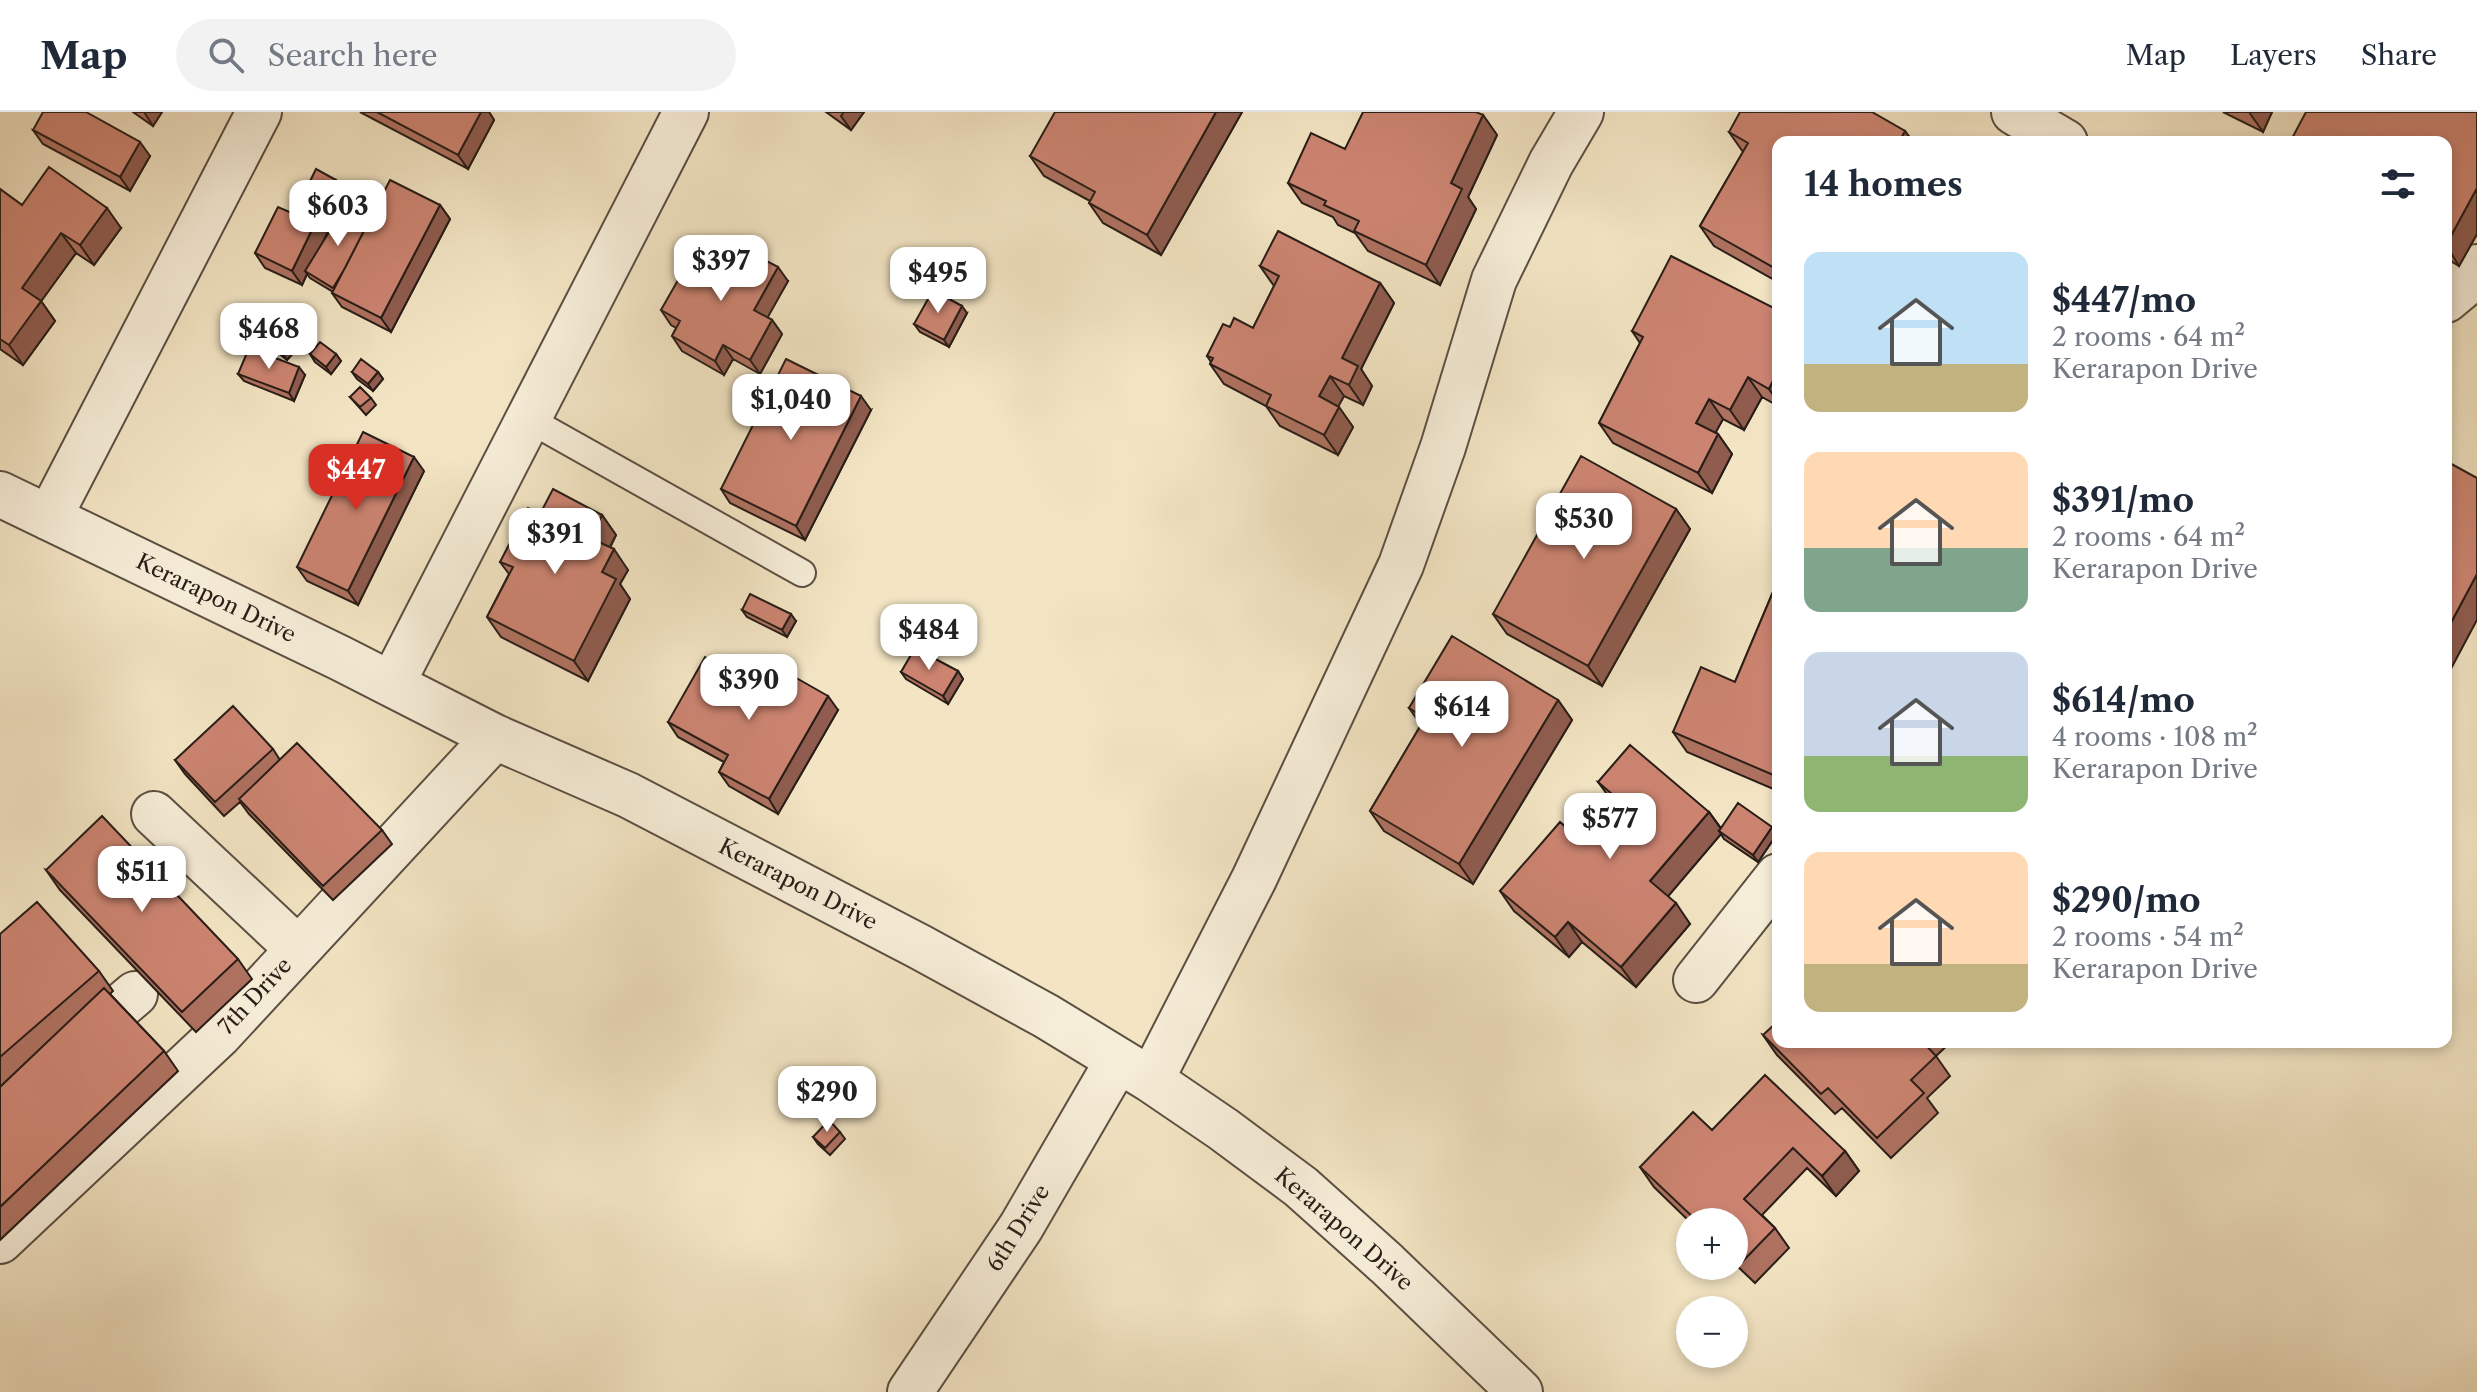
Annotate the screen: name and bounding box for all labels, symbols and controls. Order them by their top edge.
search box [176,19,736,91]
text: Map [40,32,128,79]
icon: search [204,33,248,77]
text: Search here [268,37,438,74]
text: Map [2126,38,2186,72]
text: Layers [2230,38,2317,72]
text: Share [2361,38,2437,72]
icon: filters [2376,162,2420,206]
text: 14 homes [1804,163,1963,205]
pin: $603 [291,180,385,248]
text: $603 [307,190,369,222]
pin: $397 [674,235,768,303]
text: $397 [692,245,750,277]
pin: $495 [891,247,985,315]
text: $495 [908,257,968,289]
text: $447/mo [2052,279,2196,321]
icon: home [1868,284,1964,380]
pin: $468 [222,303,316,371]
text: $468 [238,313,300,345]
text: 2 rooms · 64 m² [2052,321,2245,353]
text: Kerarapon Drive [2052,353,2258,385]
pin: $1,040 [726,374,856,442]
text: $1,040 [750,384,832,416]
pin: $447 [309,444,403,512]
text: $447 [327,454,385,486]
text: $391/mo [2052,479,2194,521]
icon: home [1868,484,1964,580]
pin: $530 [1537,493,1631,561]
text: $530 [1554,503,1614,535]
pin: $391 [508,508,602,576]
text: $391 [527,518,583,550]
text: 2 rooms · 64 m² [2052,521,2245,553]
street label: Kerarapon Drive [132,548,300,648]
text: Kerarapon Drive [2052,553,2258,585]
pin: $484 [882,604,976,672]
text: $484 [898,614,960,646]
pin: $390 [702,654,796,722]
text: $390 [718,664,780,696]
text: $614/mo [2052,679,2195,721]
pin: $614 [1415,681,1509,749]
icon: home [1868,684,1964,780]
text: $614 [1433,691,1491,723]
text: 4 rooms · 108 m² [2052,721,2258,753]
text: Kerarapon Drive [2052,753,2258,785]
pin: $577 [1563,793,1657,861]
text: $577 [1582,803,1638,835]
street label: Kerarapon Drive [714,832,882,936]
pin: $511 [95,846,189,914]
text: $511 [116,856,168,888]
text: $290/mo [2052,879,2201,921]
icon: home [1868,884,1964,980]
text: 2 rooms · 54 m² [2052,921,2244,953]
street label: 7th Drive [213,952,297,1040]
text: Kerarapon Drive [2052,953,2258,985]
pin: $290 [780,1066,874,1134]
text: $290 [796,1076,858,1108]
street label: Kerarapon Drive [1269,1162,1419,1296]
street label: 6th Drive [981,1180,1055,1276]
map controls [1676,1208,1748,1368]
button: + [1676,1208,1748,1280]
button: − [1676,1296,1748,1368]

